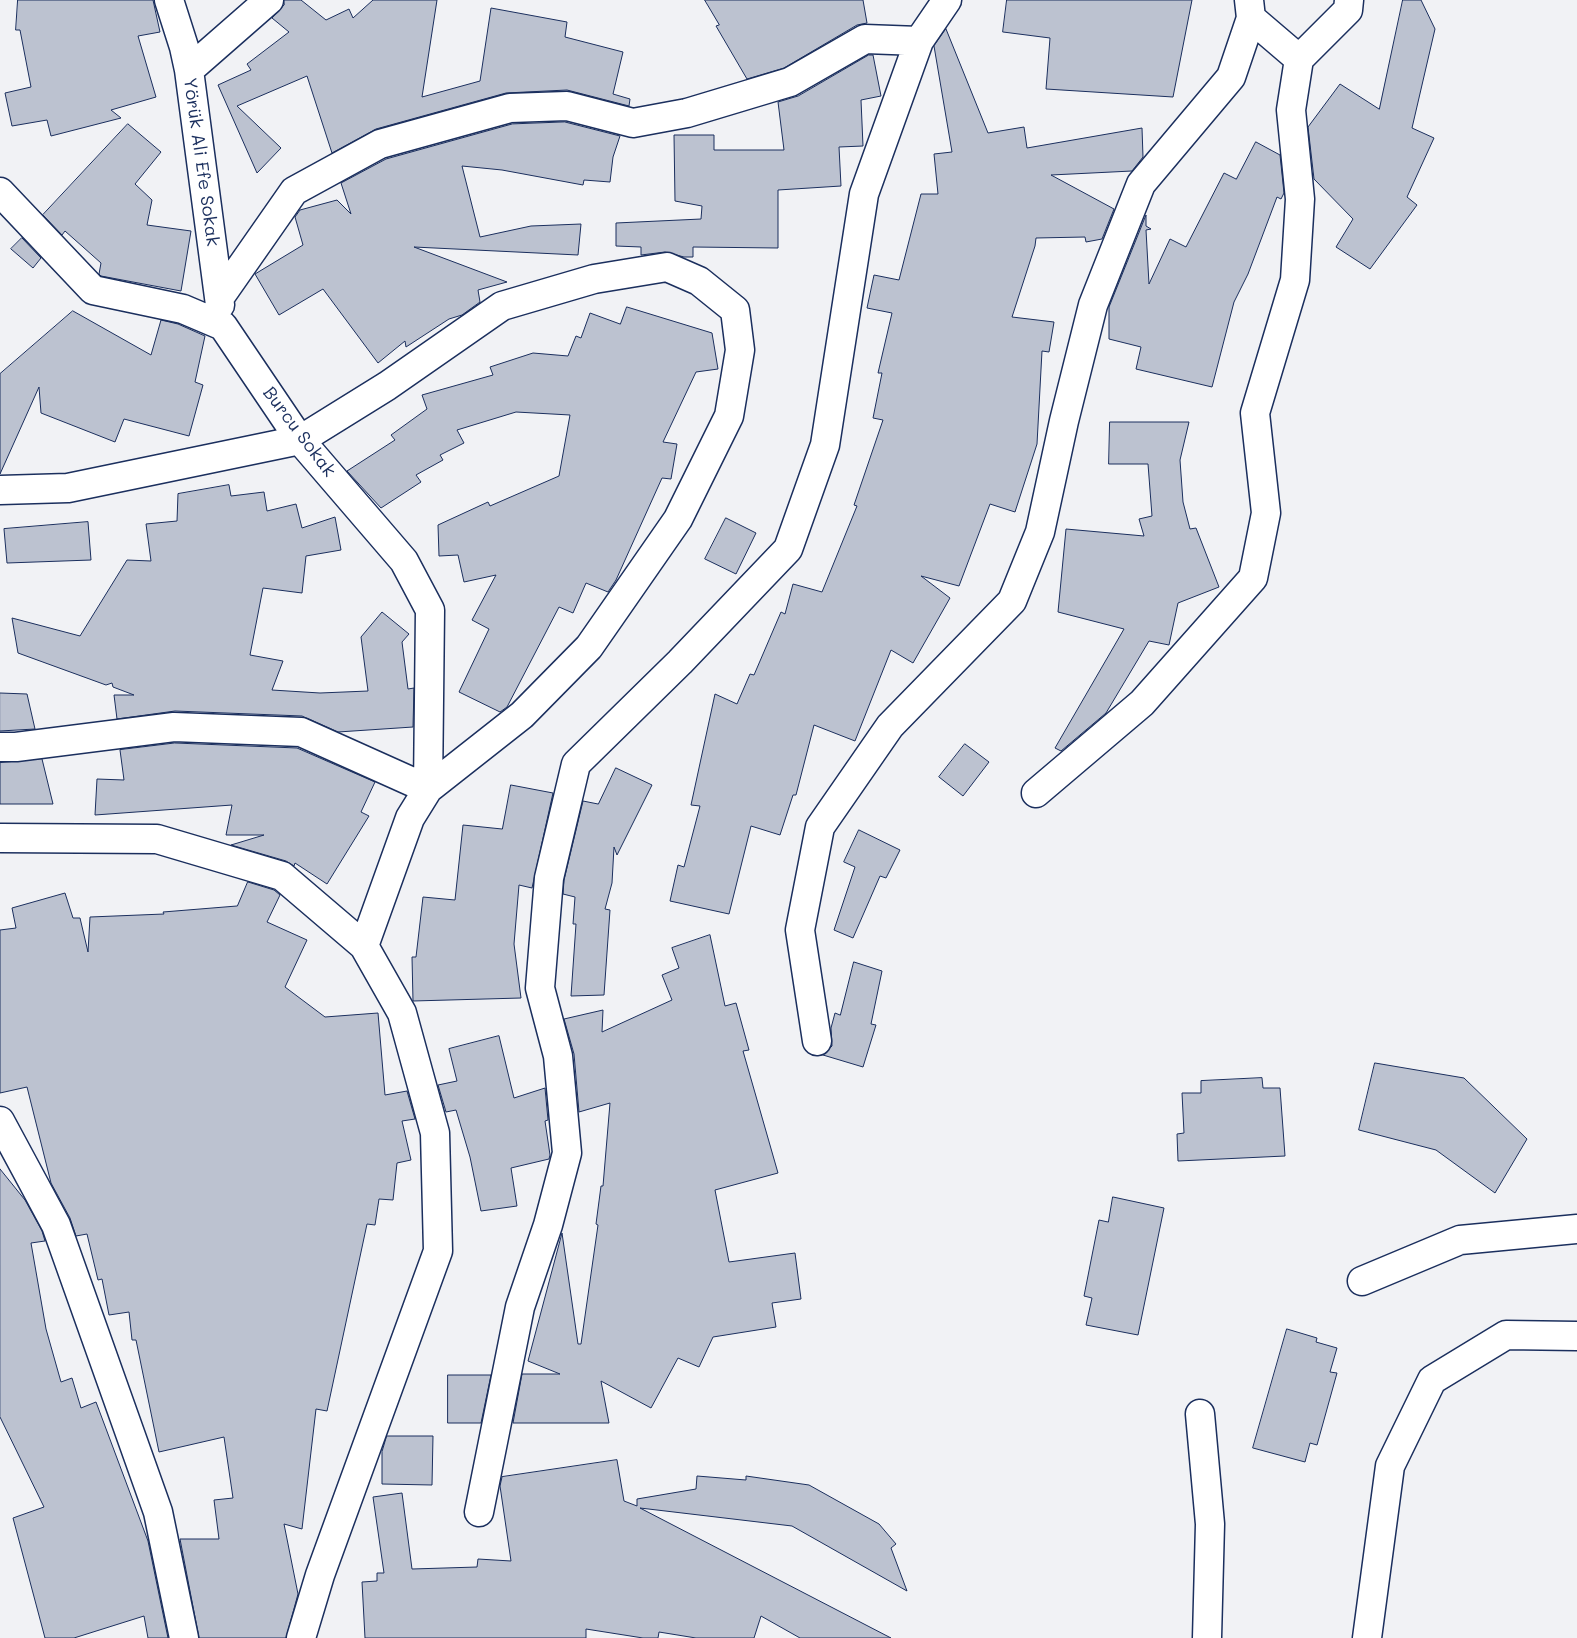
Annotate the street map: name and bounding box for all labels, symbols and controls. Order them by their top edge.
street label: Yörük Ali Efe Sokak [178,76,224,248]
street label: Burcu Sokak [258,383,340,481]

